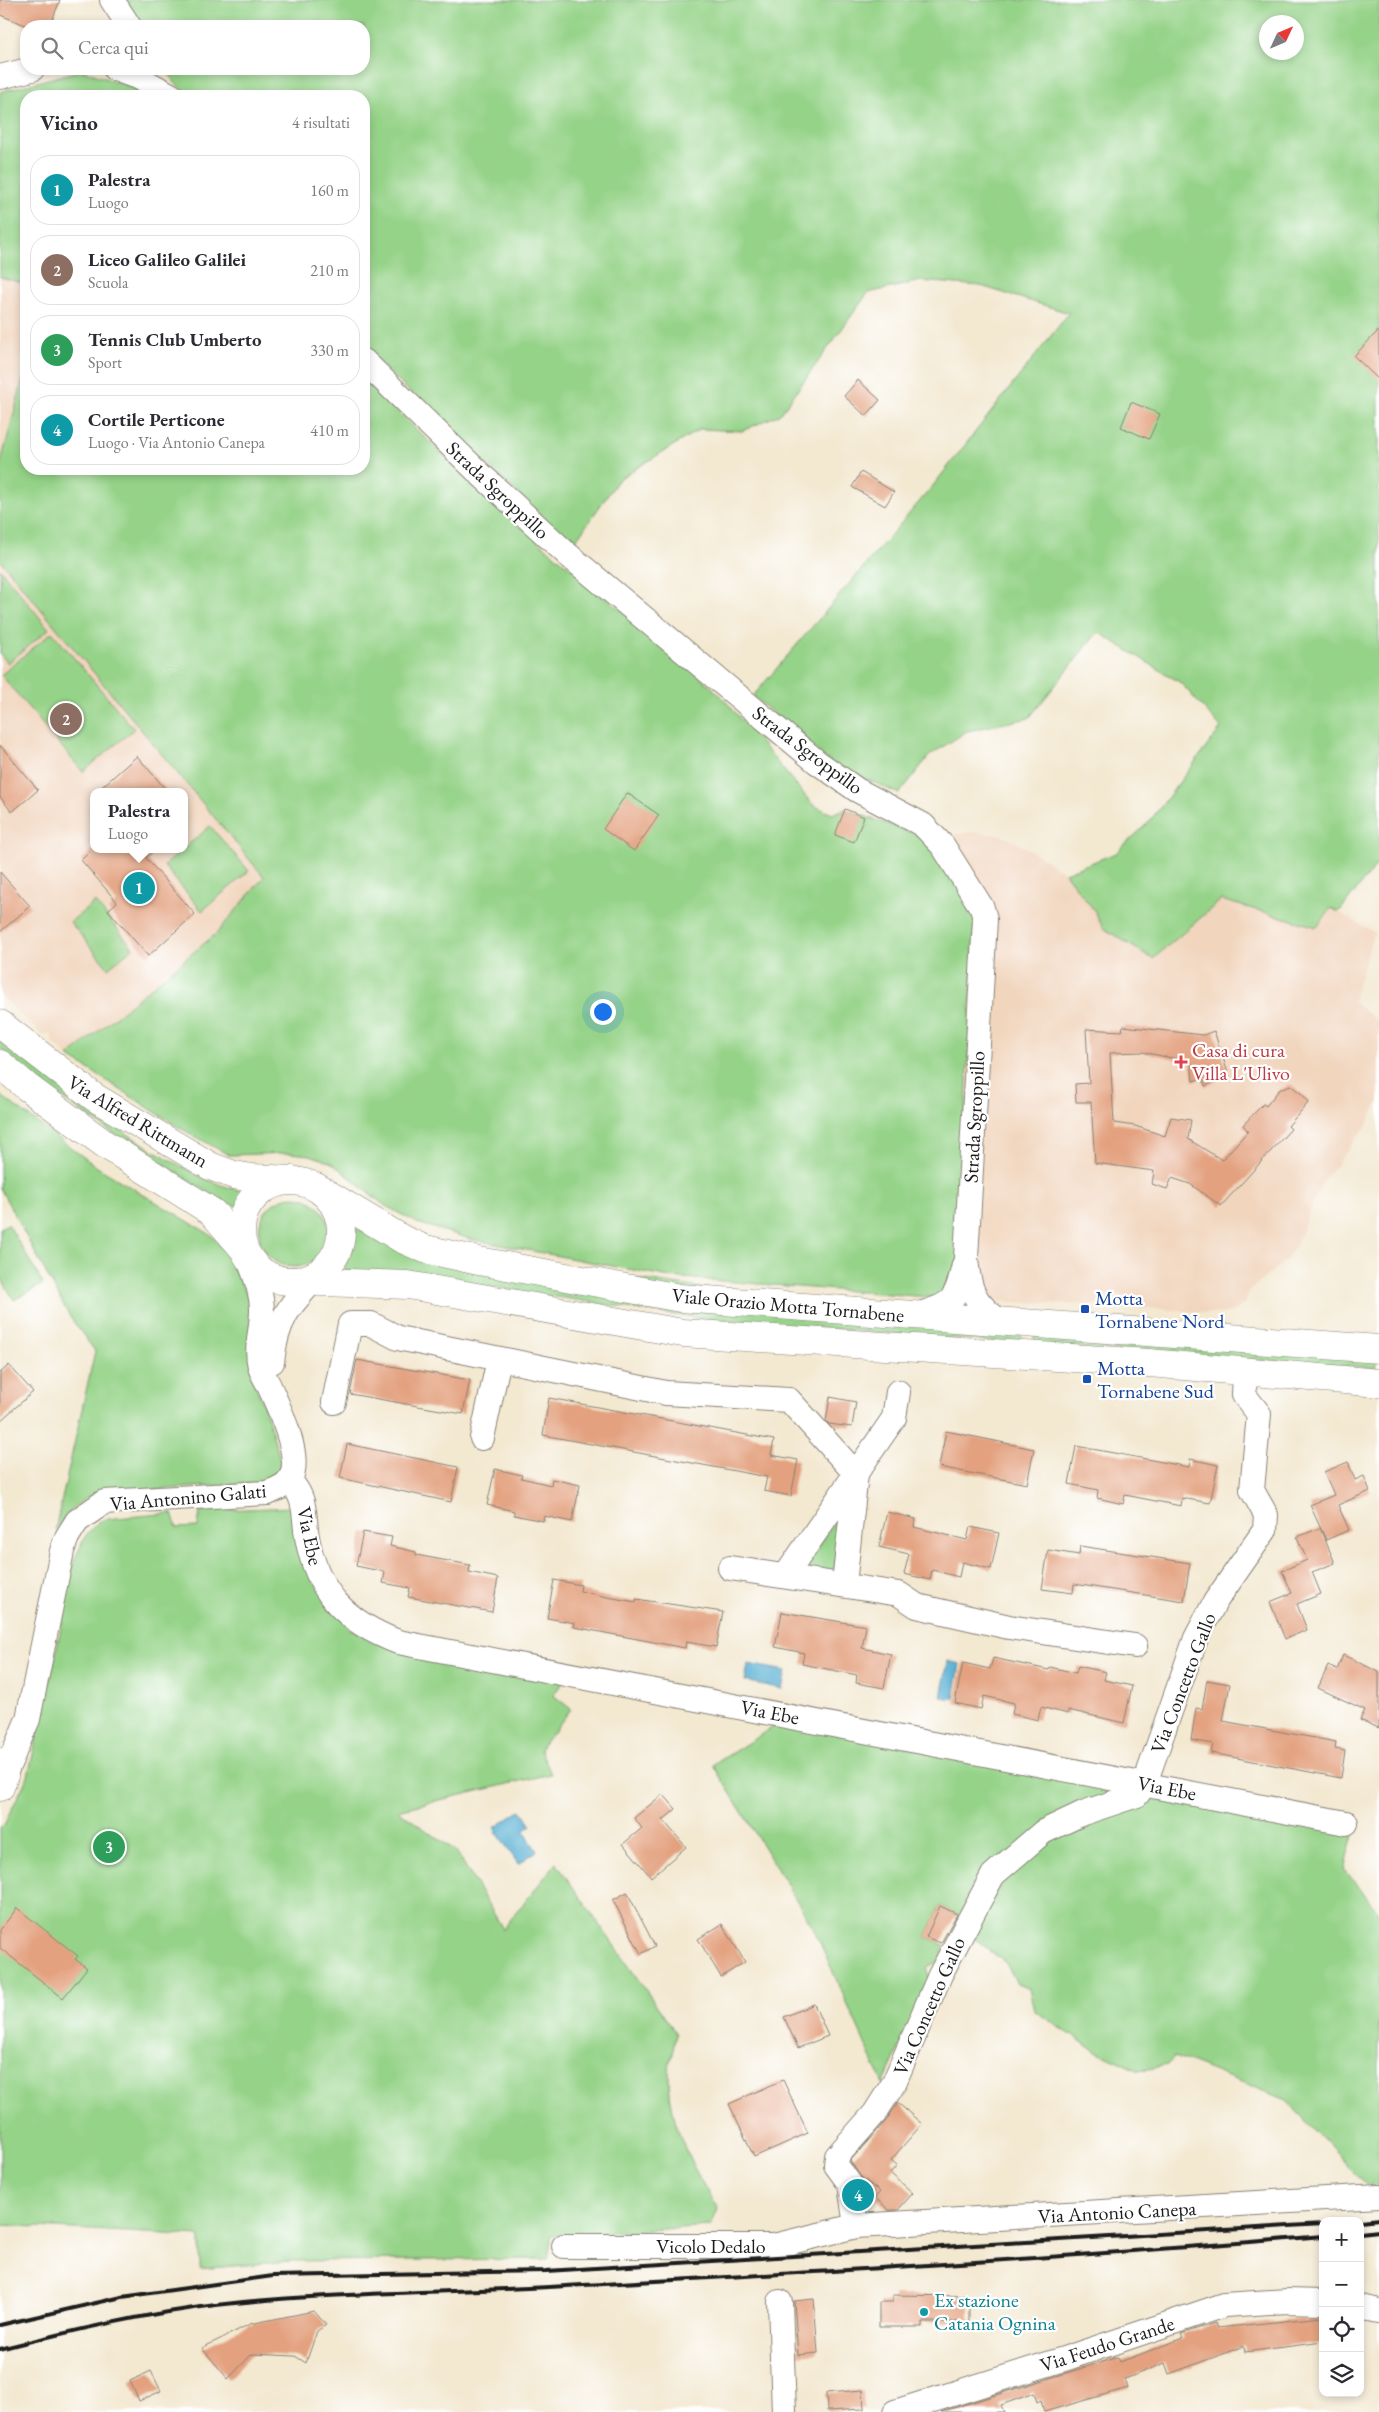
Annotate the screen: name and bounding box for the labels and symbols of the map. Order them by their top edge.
north arrow [1259,15,1304,60]
street label: Strada Sgroppillo [441,435,555,545]
pin: 2 [50,700,82,738]
street label: Strada Sgroppillo [747,700,869,800]
pin: 1 [123,869,155,907]
your location [590,999,616,1025]
place label: Casa di cura Villa L'Ulivo [1192,1037,1290,1086]
street label: Strada Sgroppillo [958,1050,990,1184]
marker: Casa di cura Villa L'Ulivo [1174,1055,1188,1069]
street label: Via Alfred Rittmann [63,1069,214,1173]
street label: Viale Orazio Motta Tornabene [671,1282,906,1328]
place label: Motta Tornabene Nord [1095,1285,1225,1334]
marker: Motta Tornabene Nord [1079,1303,1091,1315]
place label: Motta Tornabene Sud [1097,1355,1215,1404]
marker: Motta Tornabene Sud [1081,1373,1093,1385]
street label: Via Antonino Galati [109,1477,267,1517]
street label: Via Ebe [291,1504,329,1568]
street label: Via Concetto Gallo [1144,1609,1222,1757]
street label: Via Ebe [738,1694,802,1730]
street label: Via Ebe [1135,1770,1199,1806]
pin: 3 [93,1828,125,1866]
street label: Via Concetto Gallo [887,1933,971,2079]
pin: 4 [842,2176,874,2214]
street label: Via Antonio Canepa [1037,2195,1197,2229]
street label: Vicolo Dedalo [656,2233,766,2259]
place label: Ex stazione Catania Ognina [934,2287,1056,2336]
marker: Ex stazione Catania Ognina [918,2306,930,2318]
street label: Via Feudo Grande [1037,2310,1178,2378]

